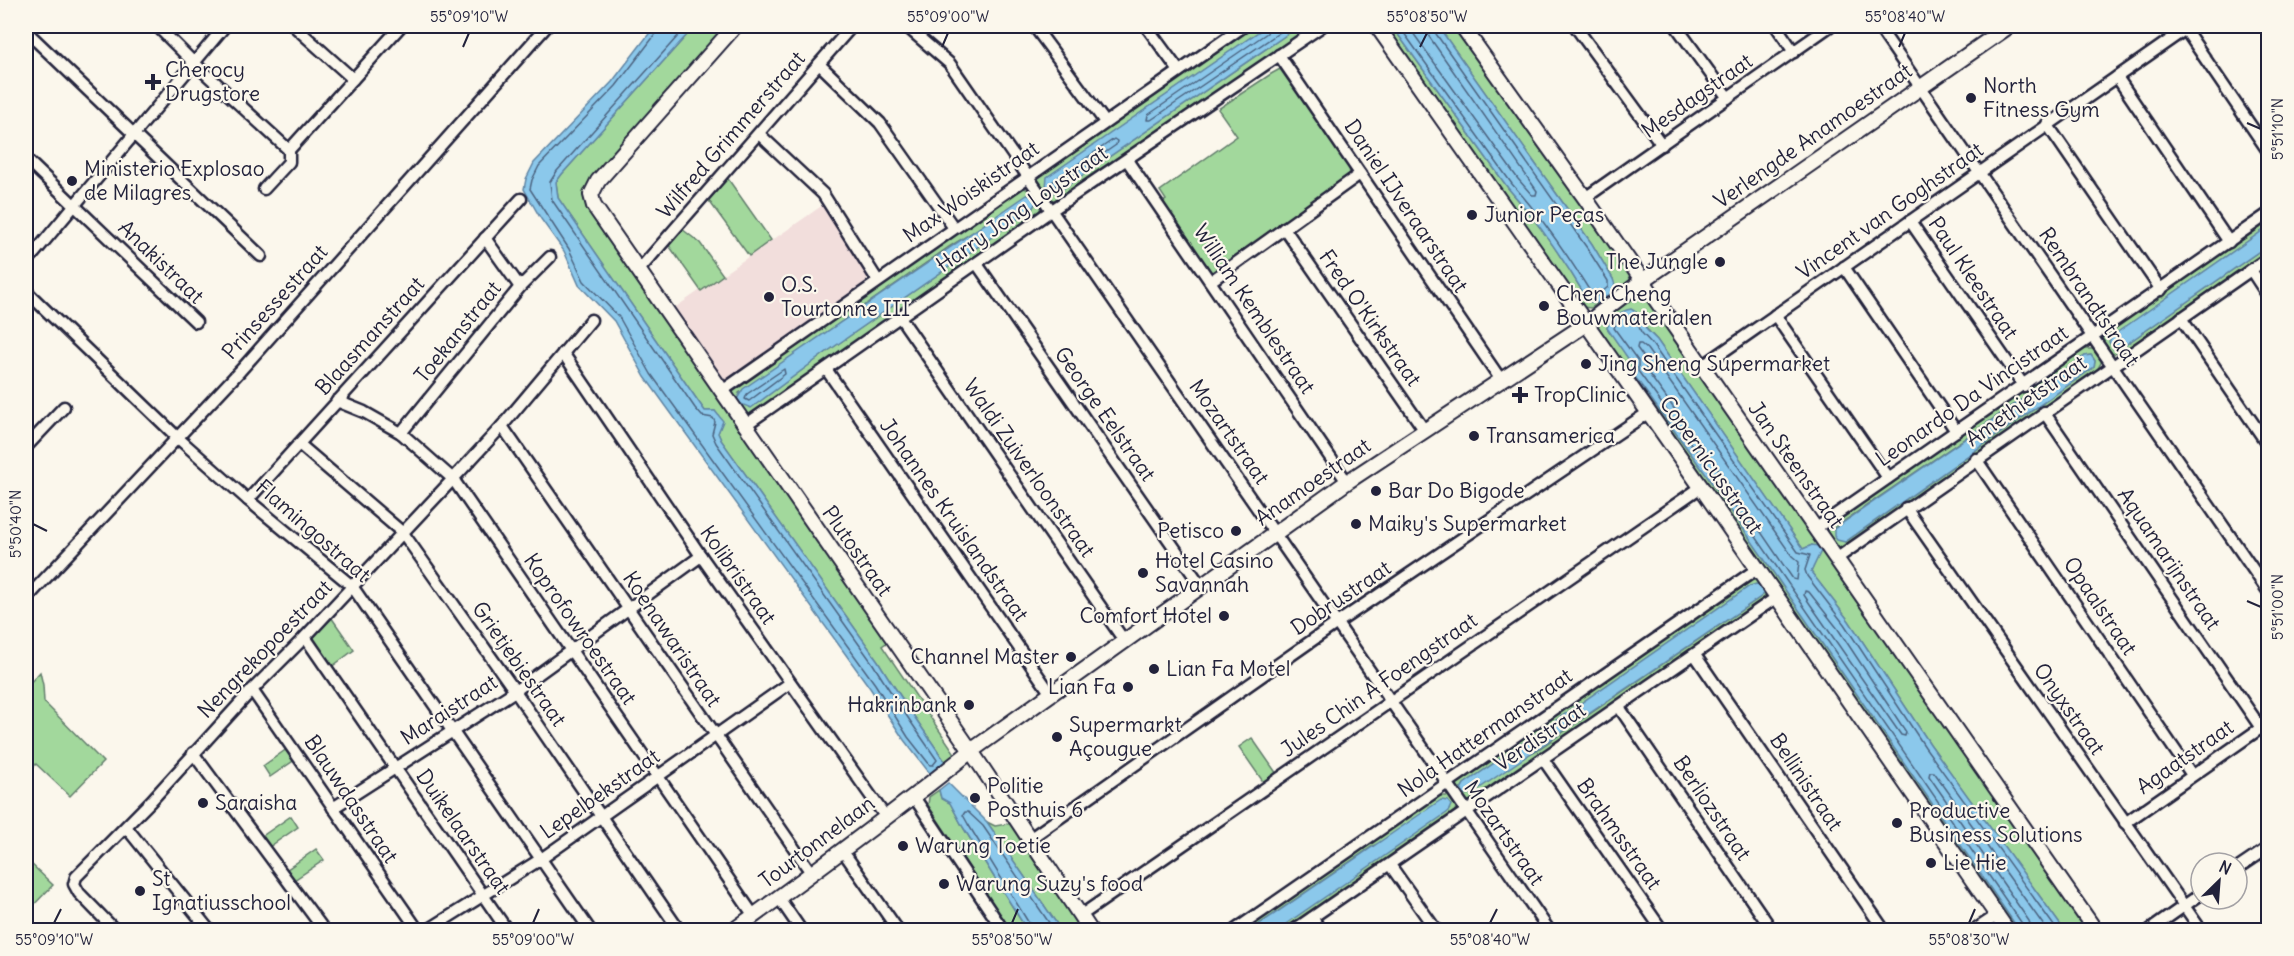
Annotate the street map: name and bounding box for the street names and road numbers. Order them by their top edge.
street label: Wilfred Grimmerstraat [651,45,811,224]
street label: Mesdagstraat [1636,47,1758,144]
street label: Verlengde Anamoestraat [1708,57,1917,214]
street label: Daniel IJveraarstraat [1338,114,1474,297]
street label: Max Woiskistraat [897,135,1044,249]
street label: Vincent van Goghstraat [1791,136,1988,285]
street label: Harry Jong Loystraat [931,139,1113,278]
street label: Paul Kleestraat [1922,211,2024,344]
street label: Anakistraat [113,214,210,309]
street label: William Kemblestraat [1188,219,1321,399]
street label: Rembrandtstraat [2033,222,2146,371]
street label: Prinsessestraat [216,239,333,365]
street label: Fred O'Kirkstraat [1313,244,1428,391]
street label: Blaasmanstraat [309,271,430,401]
street label: Toekanstraat [408,275,507,388]
street label: Leonardo Da Vincistraat [1870,319,2073,472]
street label: George Eelstraat [1049,341,1162,486]
street label: Amethietstraat [1960,349,2091,452]
street label: Waldi Zuiverloonstraat [958,373,1101,562]
street label: Mozartstraat [1183,374,1275,489]
street label: Copernicusstraat [1654,390,1769,539]
street label: Jan Steenstraat [1743,396,1850,533]
street label: Johannes Kruislandstraat [874,413,1035,627]
street label: Anamoestraat [1250,432,1376,531]
street label: Flamingostraat [250,473,376,588]
street label: Aquamarijnstraat [2112,482,2227,635]
street label: Plutostraat [816,500,898,601]
street label: Kolibristraat [694,520,782,629]
street label: Koprofowroestraat [518,548,643,710]
street label: Opaalstraat [2058,551,2143,660]
street label: Dobrustraat [1285,554,1396,641]
street label: Koenawaristraat [617,566,728,712]
street label: Nengrekopoestraat [192,574,338,724]
street label: Grietjebiestraat [466,596,572,731]
street label: Jules Chin A Foengstraat [1275,607,1482,763]
street label: Onyxstraat [2028,657,2111,760]
street label: Nola Hattermanstraat [1392,662,1577,803]
street label: Maraistraat [395,668,502,751]
street label: Verdistraat [1489,696,1591,777]
street label: Agaatstraat [2131,713,2238,800]
street label: Bellinistraat [1764,728,1849,836]
street label: Blauwdasstraat [299,729,404,868]
street label: Lepelbekstraat [535,742,665,845]
street label: Berliozstraat [1667,750,1757,865]
street label: Duikelaarstraat [410,764,517,900]
street label: Brahmsstraat [1571,773,1668,895]
street label: Mozartstraat [1458,775,1550,890]
street label: Tourtonnelaan [754,789,880,894]

